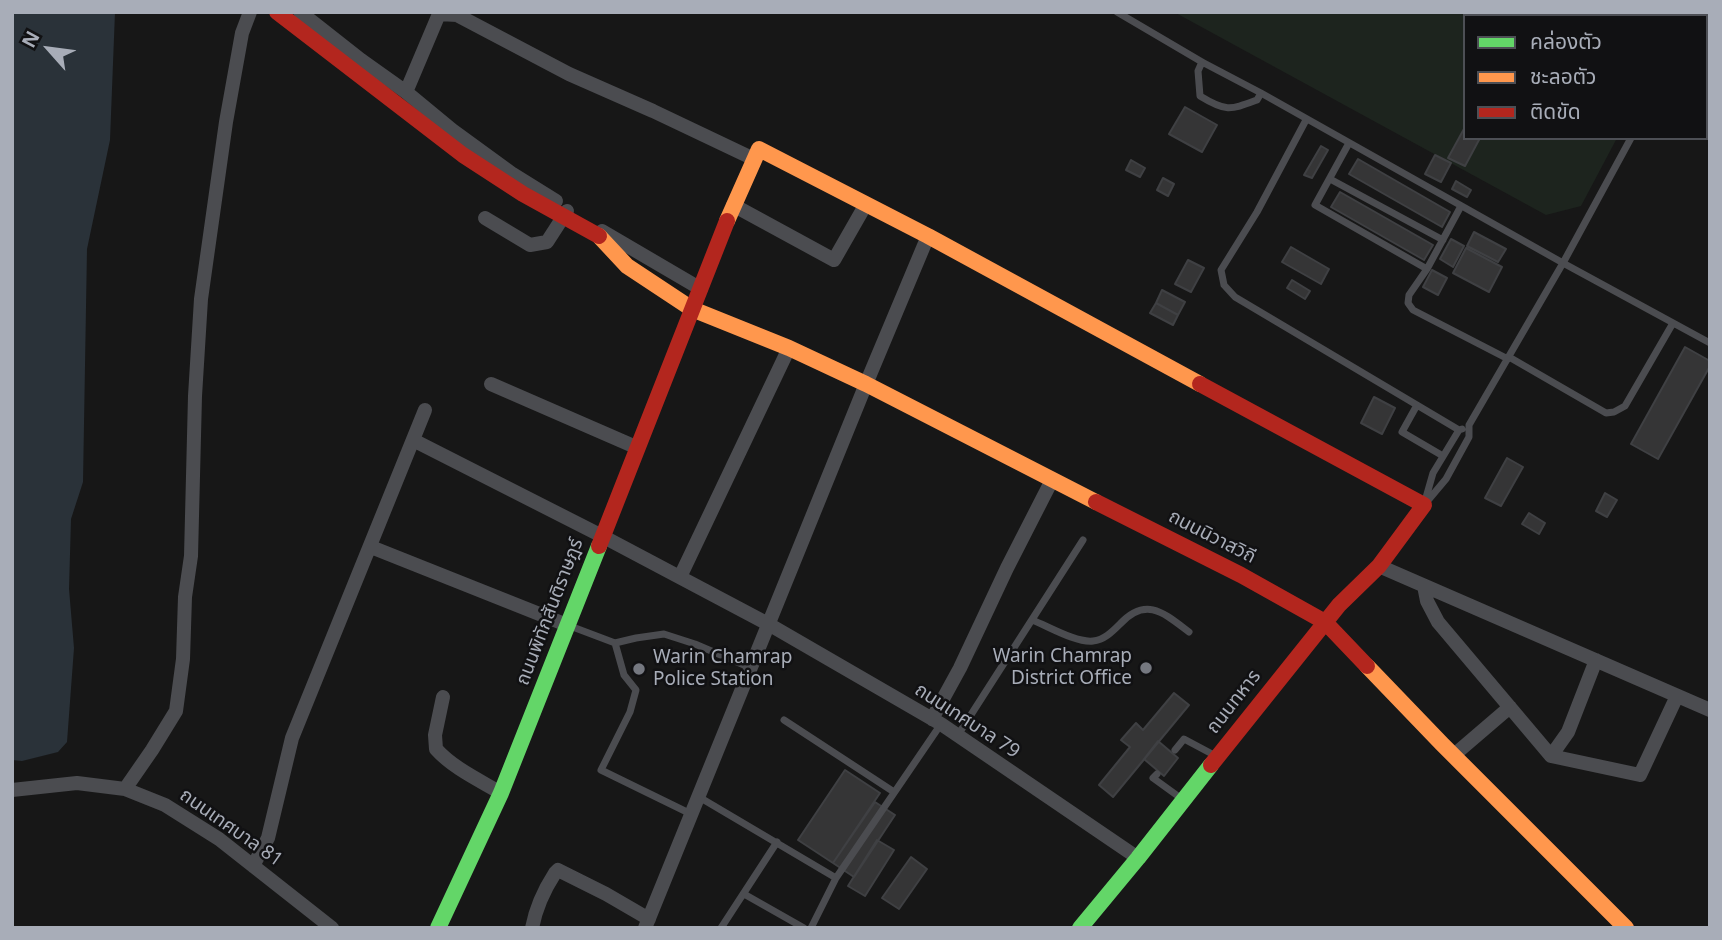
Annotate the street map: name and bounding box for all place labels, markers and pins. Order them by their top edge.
place label: Warin Chamrap District Office [993,646,1132,690]
place label: Warin Chamrap Police Station [653,647,792,691]
marker: Warin Chamrap District Office [1138,660,1154,676]
marker: Warin Chamrap Police Station [631,661,647,677]

